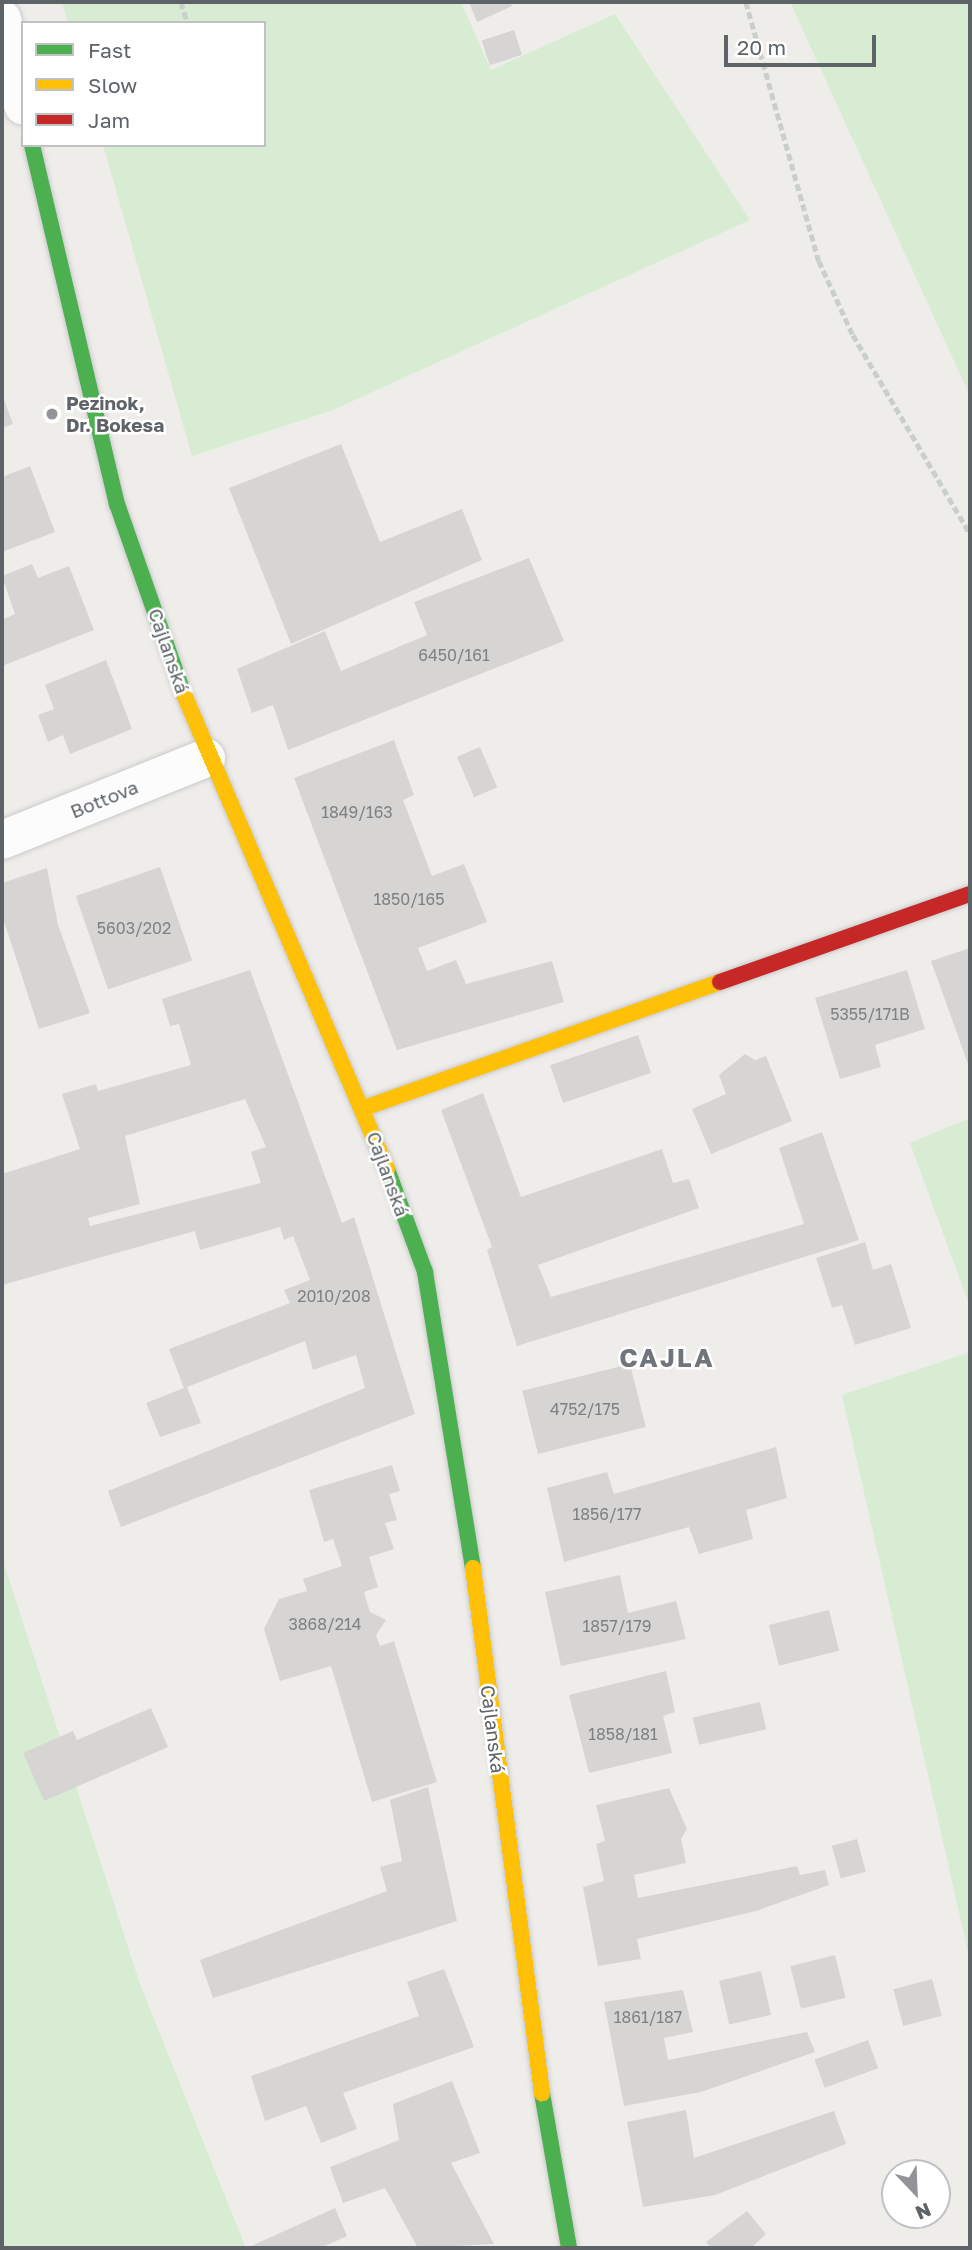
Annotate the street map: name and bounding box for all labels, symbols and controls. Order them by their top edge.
legend [21,21,266,147]
scale bar [727,21,879,65]
text: 20 m [737,34,786,60]
text: Fast [88,37,131,63]
text: Slow [88,72,137,98]
text: Jam [88,107,130,133]
place label: Pezinok, Dr. Bokesa [66,392,164,436]
marker: Pezinok, Dr. Bokesa [44,406,60,422]
street label: Cajlanská [144,605,194,697]
house number: 6450/161 [418,645,490,665]
street label: Bottova [67,775,141,823]
house number: 1849/163 [321,802,393,822]
house number: 1850/165 [373,889,445,909]
house number: 5603/202 [97,918,171,938]
house number: 5355/171B [830,1004,910,1024]
street label: Cajlanská [362,1128,414,1220]
house number: 2010/208 [297,1286,371,1306]
district label: CAJLA [620,1342,714,1374]
house number: 4752/175 [550,1399,620,1419]
house number: 1856/177 [573,1504,641,1524]
house number: 3868/214 [288,1614,362,1634]
house number: 1857/179 [583,1616,651,1636]
street label: Cajlanská [476,1684,510,1774]
house number: 1858/181 [588,1724,658,1744]
house number: 1861/187 [614,2007,682,2027]
north arrow [881,2159,951,2229]
text: N [912,2199,935,2225]

